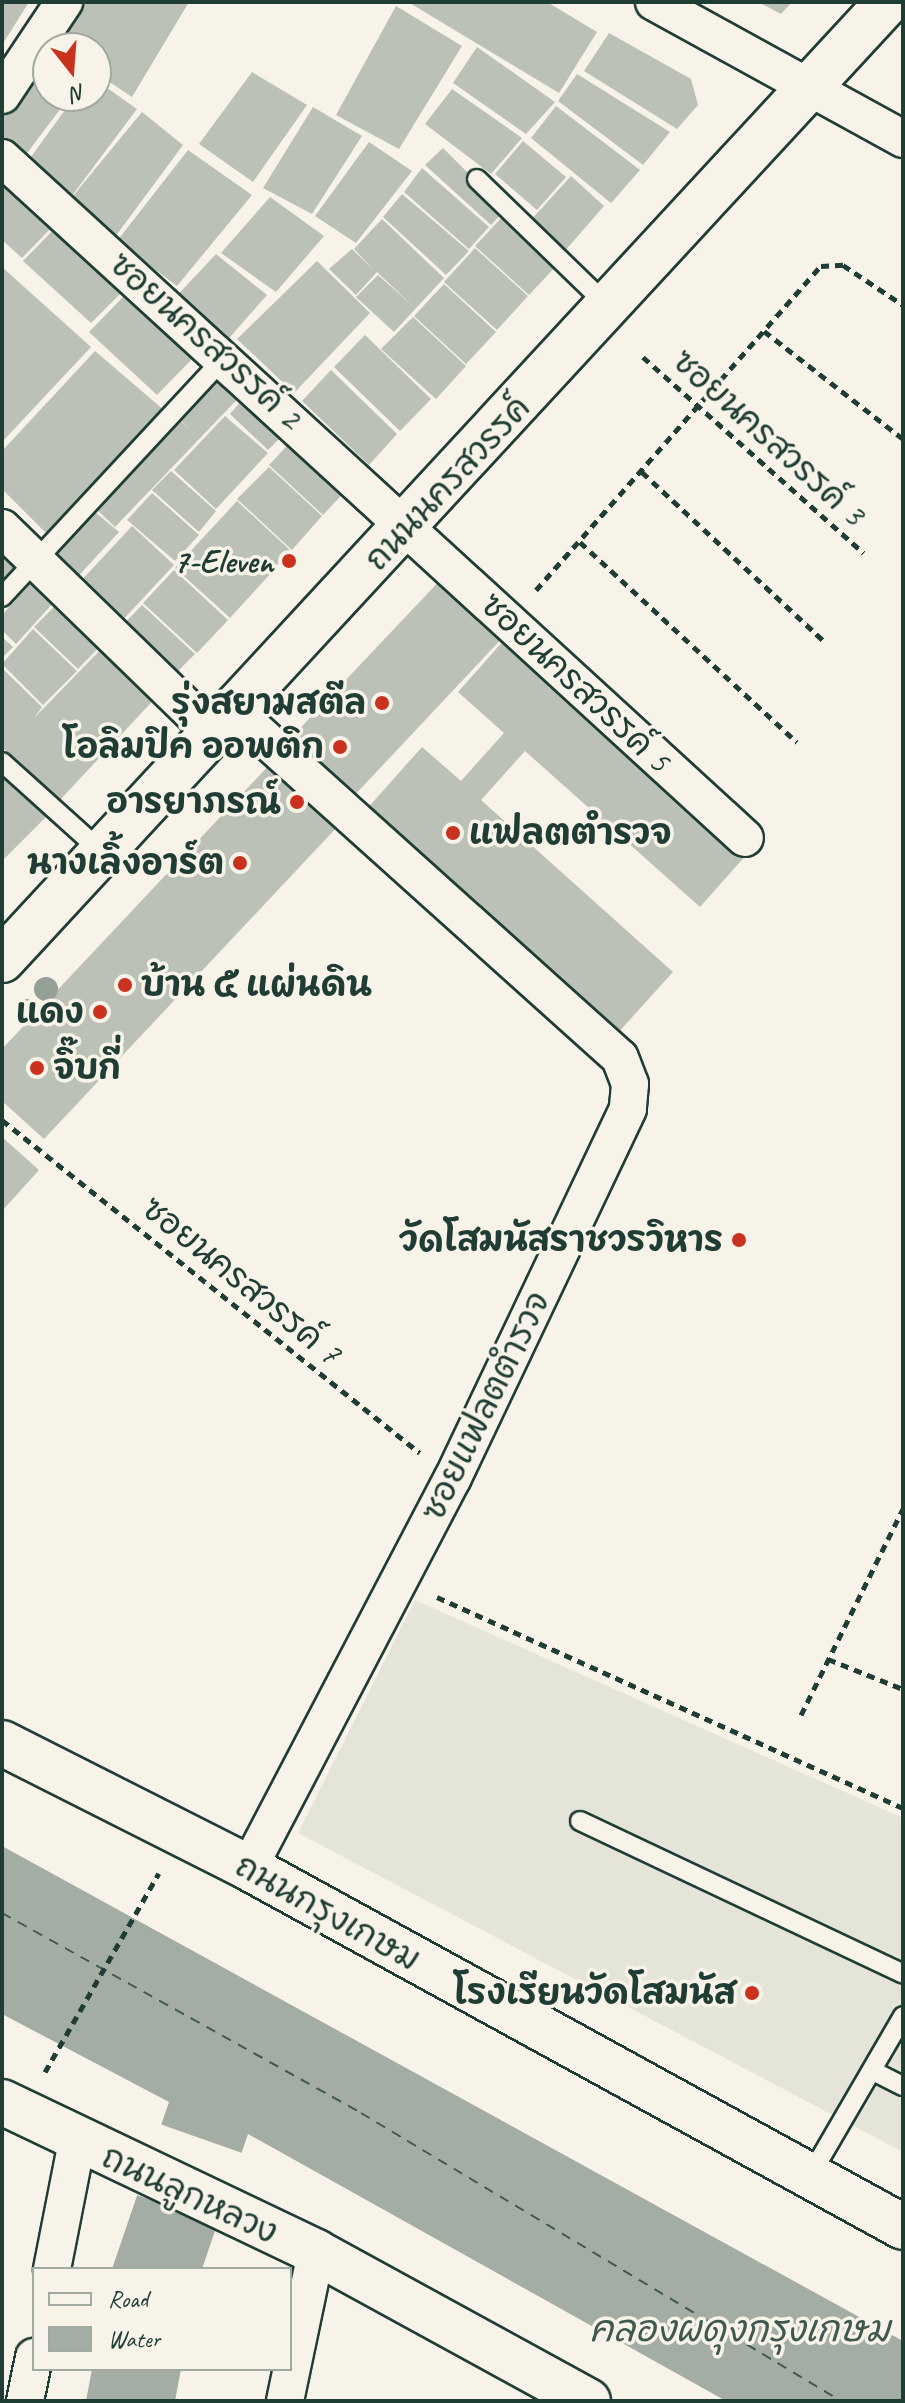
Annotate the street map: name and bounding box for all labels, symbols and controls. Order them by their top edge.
north arrow [32,32,112,112]
text: N [68,78,89,108]
street label: ซอยนครสวรรค์ 2 [102,243,310,437]
street label: ซอยนครสวรรค์ 3 [665,340,873,534]
street label: ถนนนครสวรรค์ [356,387,538,579]
place label: 7-Eleven [173,541,273,581]
marker: 7-Eleven [280,552,298,570]
street label: ซอยนครสวรรค์ 5 [473,584,679,780]
place label: รุ่งสยามสตีล [171,683,366,723]
marker: รุ่งสยามสตีล [373,694,391,712]
place label: โอลิมปิค ออพติก [63,727,324,767]
marker: โอลิมปิค ออพติก [331,738,349,756]
place label: อารยาภรณ์ [106,782,281,822]
marker: อารยาภรณ์ [288,793,306,811]
place label: แฟลตตำรวจ [469,813,672,853]
marker: แฟลตตำรวจ [444,824,462,842]
place label: นางเลิ้งอาร์ต [27,843,224,883]
marker: นางเลิ้งอาร์ต [231,854,249,872]
place label: บ้าน ๕ แผ่นดิน [141,965,372,1005]
marker: บ้าน ๕ แผ่นดิน [116,976,134,994]
place label: แดง [16,992,84,1032]
marker: แดง [91,1003,109,1021]
place label: จิ๊บกี่ [53,1048,121,1088]
marker: จิ๊บกี่ [28,1059,46,1077]
street label: ซอยนครสวรรค์ 7 [134,1187,350,1373]
place label: วัดโสมนัสราชวรวิหาร [399,1220,723,1260]
marker: วัดโสมนัสราชวรวิหาร [730,1231,748,1249]
street label: ซอยแฟลตตำรวจ [412,1285,558,1527]
street label: ถนนกรุงเกษม [228,1844,428,1980]
place label: โรงเรียนวัดโสมนัส [453,1973,736,2013]
marker: โรงเรียนวัดโสมนัส [743,1984,761,2002]
street label: ถนนลูกหลวง [96,2136,284,2252]
legend [32,2267,292,2371]
text: Road [108,2284,148,2314]
water label: คลองผดุงกรุงเกษม [590,2308,890,2352]
text: Water [108,2324,160,2354]

